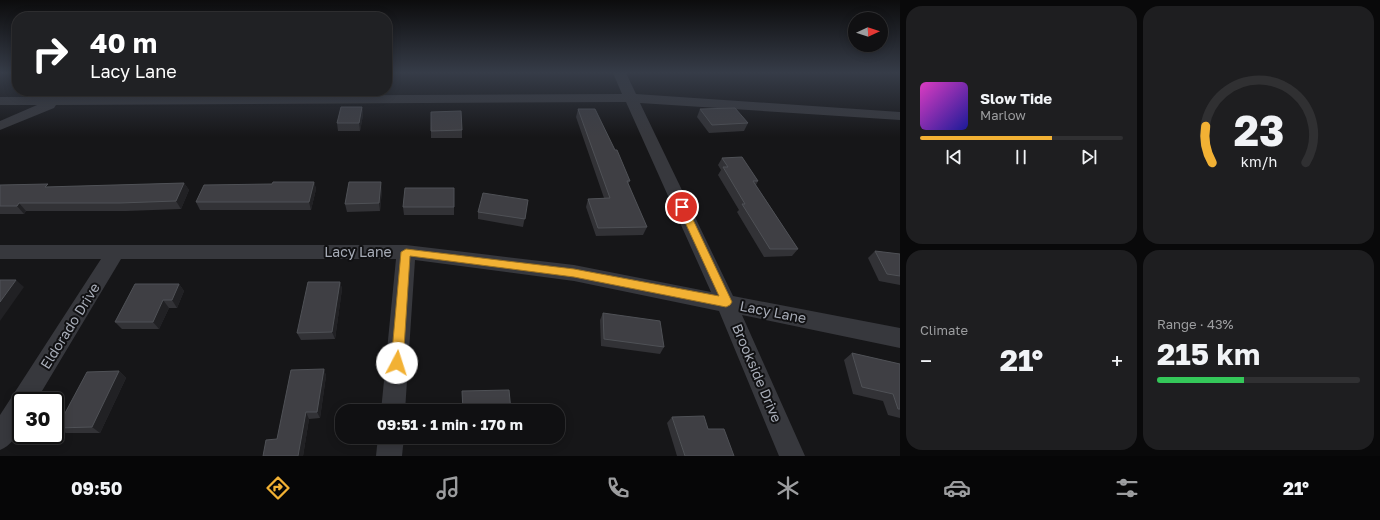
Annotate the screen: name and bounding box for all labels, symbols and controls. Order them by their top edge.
north arrow [848,12,888,52]
map controls [848,12,888,52]
text: 40 m [90,26,157,59]
icon: right [24,28,76,80]
text: Lacy Lane [90,60,177,82]
text: Slow Tide [980,89,1052,107]
text: 23 [1233,105,1284,155]
text: Marlow [980,107,1026,123]
icon: previous [943,146,965,168]
icon: pause [1010,146,1032,168]
icon: next [1078,146,1100,168]
text: km/h [1240,152,1277,169]
pin [665,190,699,224]
icon: arrive [671,196,693,218]
street label: Lacy Lane [324,243,392,260]
street label: Eldorado Drive [36,280,103,372]
street label: Lacy Lane [738,297,808,326]
text: Range · 43% [1157,316,1233,332]
street label: Brookside Drive [729,321,786,425]
text: Climate [920,322,968,338]
text: 215 km [1157,336,1260,372]
position arrow [376,342,418,384]
text: 21° [1000,342,1043,378]
text: − [920,347,932,374]
text: + [1111,347,1123,374]
speed limit sign: 30 [12,392,64,444]
text: 09:51 · 1 min · 170 m [377,415,523,433]
icon: directions [264,474,292,502]
icon: music [434,474,462,502]
icon: phone [604,474,632,502]
icon: climate [774,474,802,502]
icon: car [943,474,971,502]
icon: filters [1113,474,1141,502]
text: 09:50 [71,477,122,499]
text: 21° [1283,477,1309,499]

